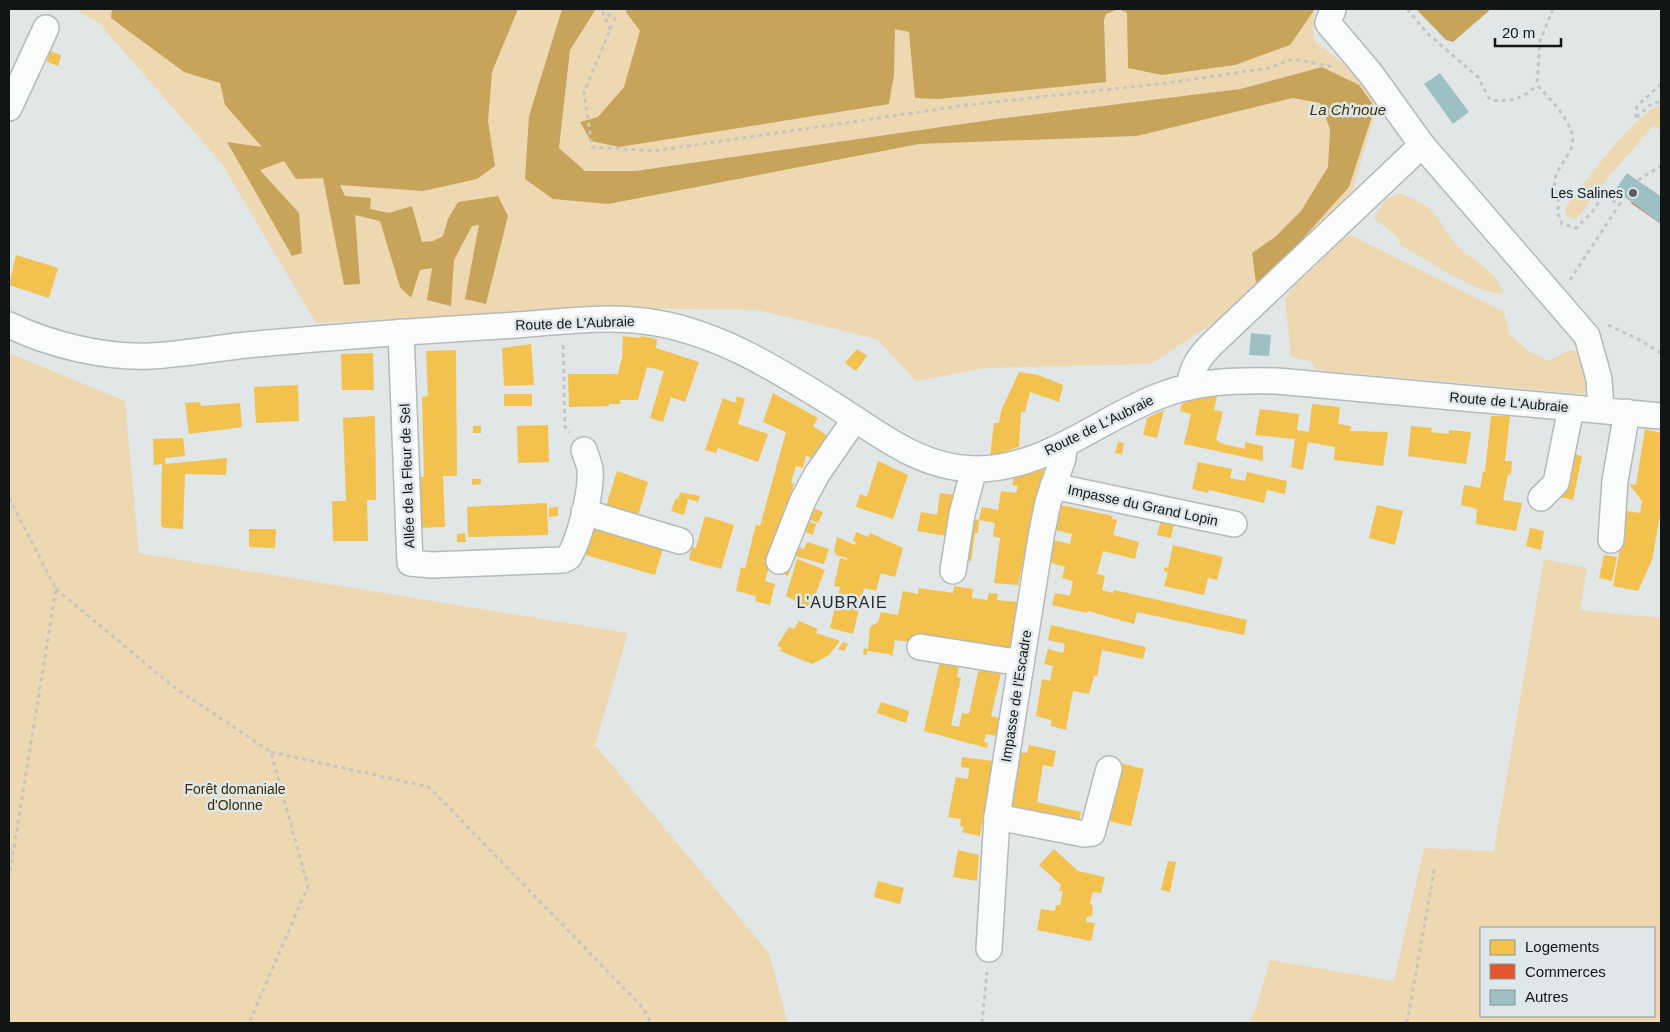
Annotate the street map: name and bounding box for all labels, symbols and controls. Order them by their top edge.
scale bar [1495,15,1561,47]
text: 20 m [1502,24,1535,41]
water label: La Ch'noue [1310,101,1386,118]
place label: Les Salines [1551,185,1623,201]
marker: Les Salines [1627,187,1639,199]
street label: Route de L'Aubraie [515,313,635,333]
street label: Route de L'Aubraie [1449,389,1569,415]
street label: Route de L'Aubraie [1042,392,1156,458]
street label: Allée de la Fleur de Sel [396,403,418,549]
street label: Impasse du Grand Lopin [1066,481,1220,529]
district label: L'AUBRAIE [796,594,888,611]
street label: Impasse de l'Escadre [998,629,1034,763]
park label: Forêt domaniale d'Olonne [184,781,286,813]
legend [1480,927,1655,1017]
text: Logements [1525,938,1599,955]
text: Commerces [1525,963,1606,980]
text: Autres [1525,988,1568,1005]

